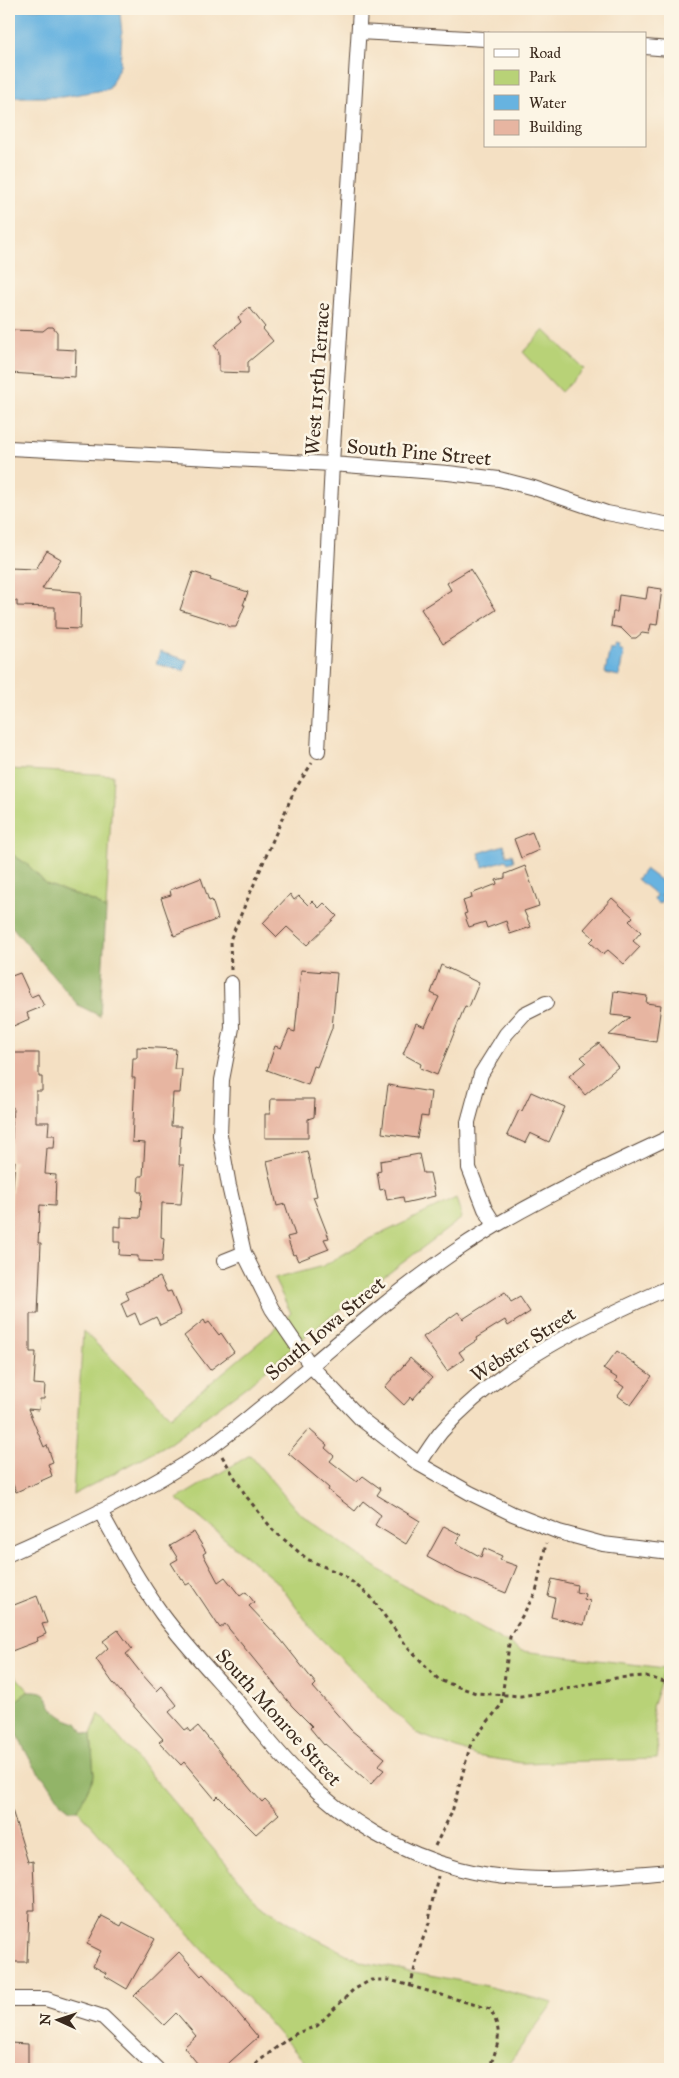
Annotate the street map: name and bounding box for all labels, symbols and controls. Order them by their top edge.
legend [484,32,646,148]
text: Road [529,44,561,62]
text: Park [529,68,556,86]
text: Water [529,94,566,112]
text: Building [529,118,583,136]
street label: West 115th Terrace [300,302,334,456]
street label: South Pine Street [346,434,492,470]
street label: South Iowa Street [260,1271,390,1385]
street label: Webster Street [466,1301,580,1387]
street label: South Monroe Street [211,1643,347,1791]
north arrow [32,1996,82,2046]
text: N [37,2013,54,2026]

